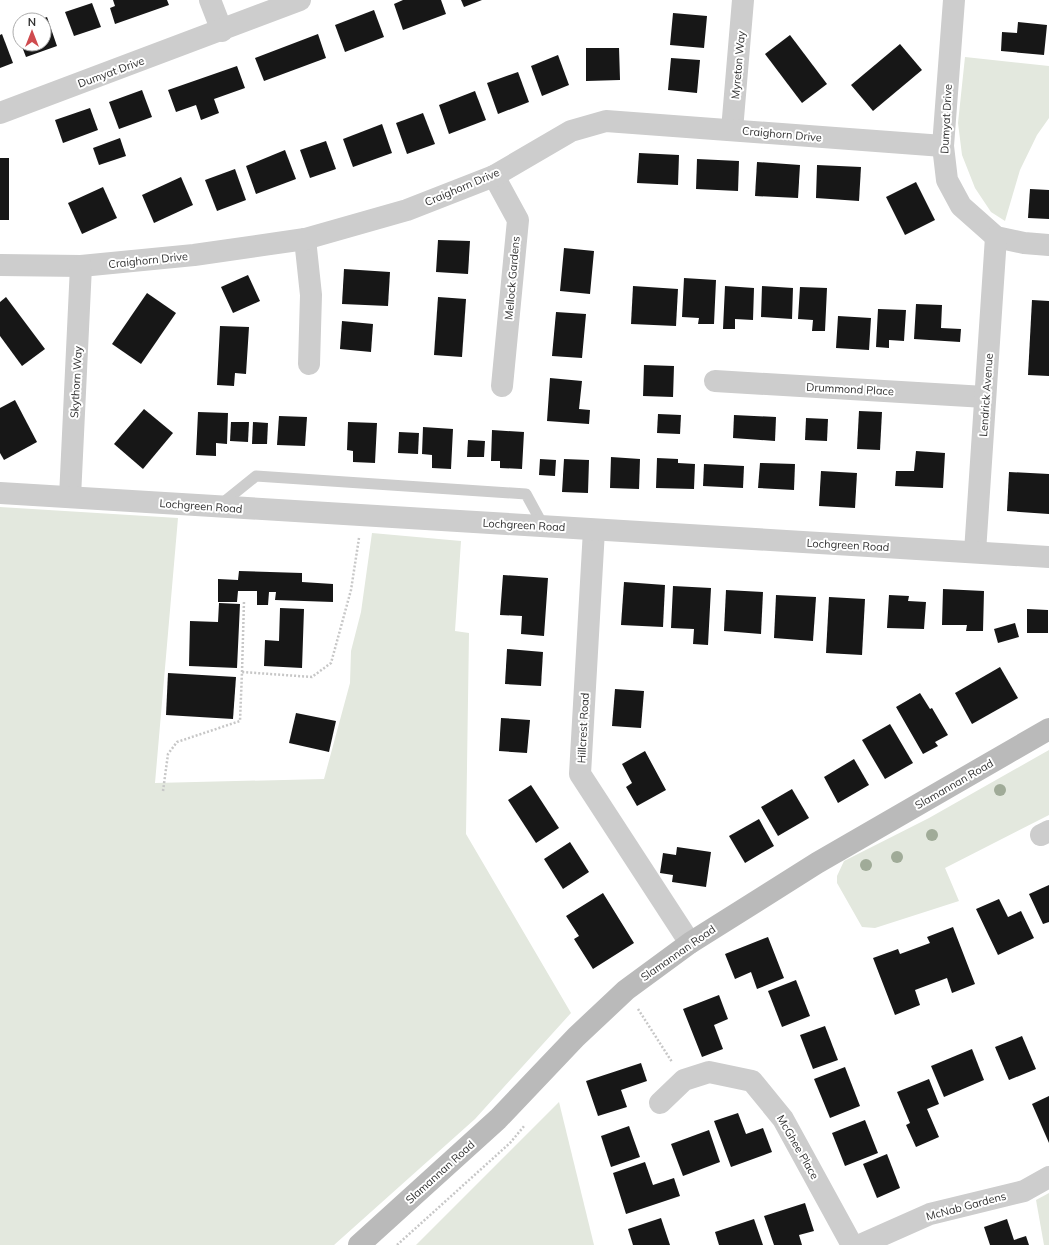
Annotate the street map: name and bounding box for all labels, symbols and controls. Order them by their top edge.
north arrow [12,12,52,52]
text: N [28,15,36,29]
street label: Myreton Way [728,30,748,100]
street label: Dumyat Drive [76,53,146,91]
street label: Dumyat Drive [937,84,955,154]
street label: Craighorn Drive [742,124,822,144]
street label: Craighorn Drive [422,165,502,209]
street label: Mellock Gardens [501,236,523,320]
street label: Craighorn Drive [108,249,188,271]
street label: Skythorn Way [67,345,85,418]
street label: Lendrick Avenue [976,353,996,437]
street label: Drummond Place [806,380,894,398]
street label: Lochgreen Road [159,496,243,516]
street label: Lochgreen Road [482,516,566,534]
street label: Lochgreen Road [806,536,890,554]
street label: Hillcrest Road [574,692,592,764]
street label: Slamannan Road [912,756,996,812]
street label: Slamannan Road [638,922,718,984]
street label: McGhee Place [774,1112,822,1182]
street label: Slamannan Road [403,1137,477,1207]
street label: McNab Gardens [924,1189,1008,1223]

